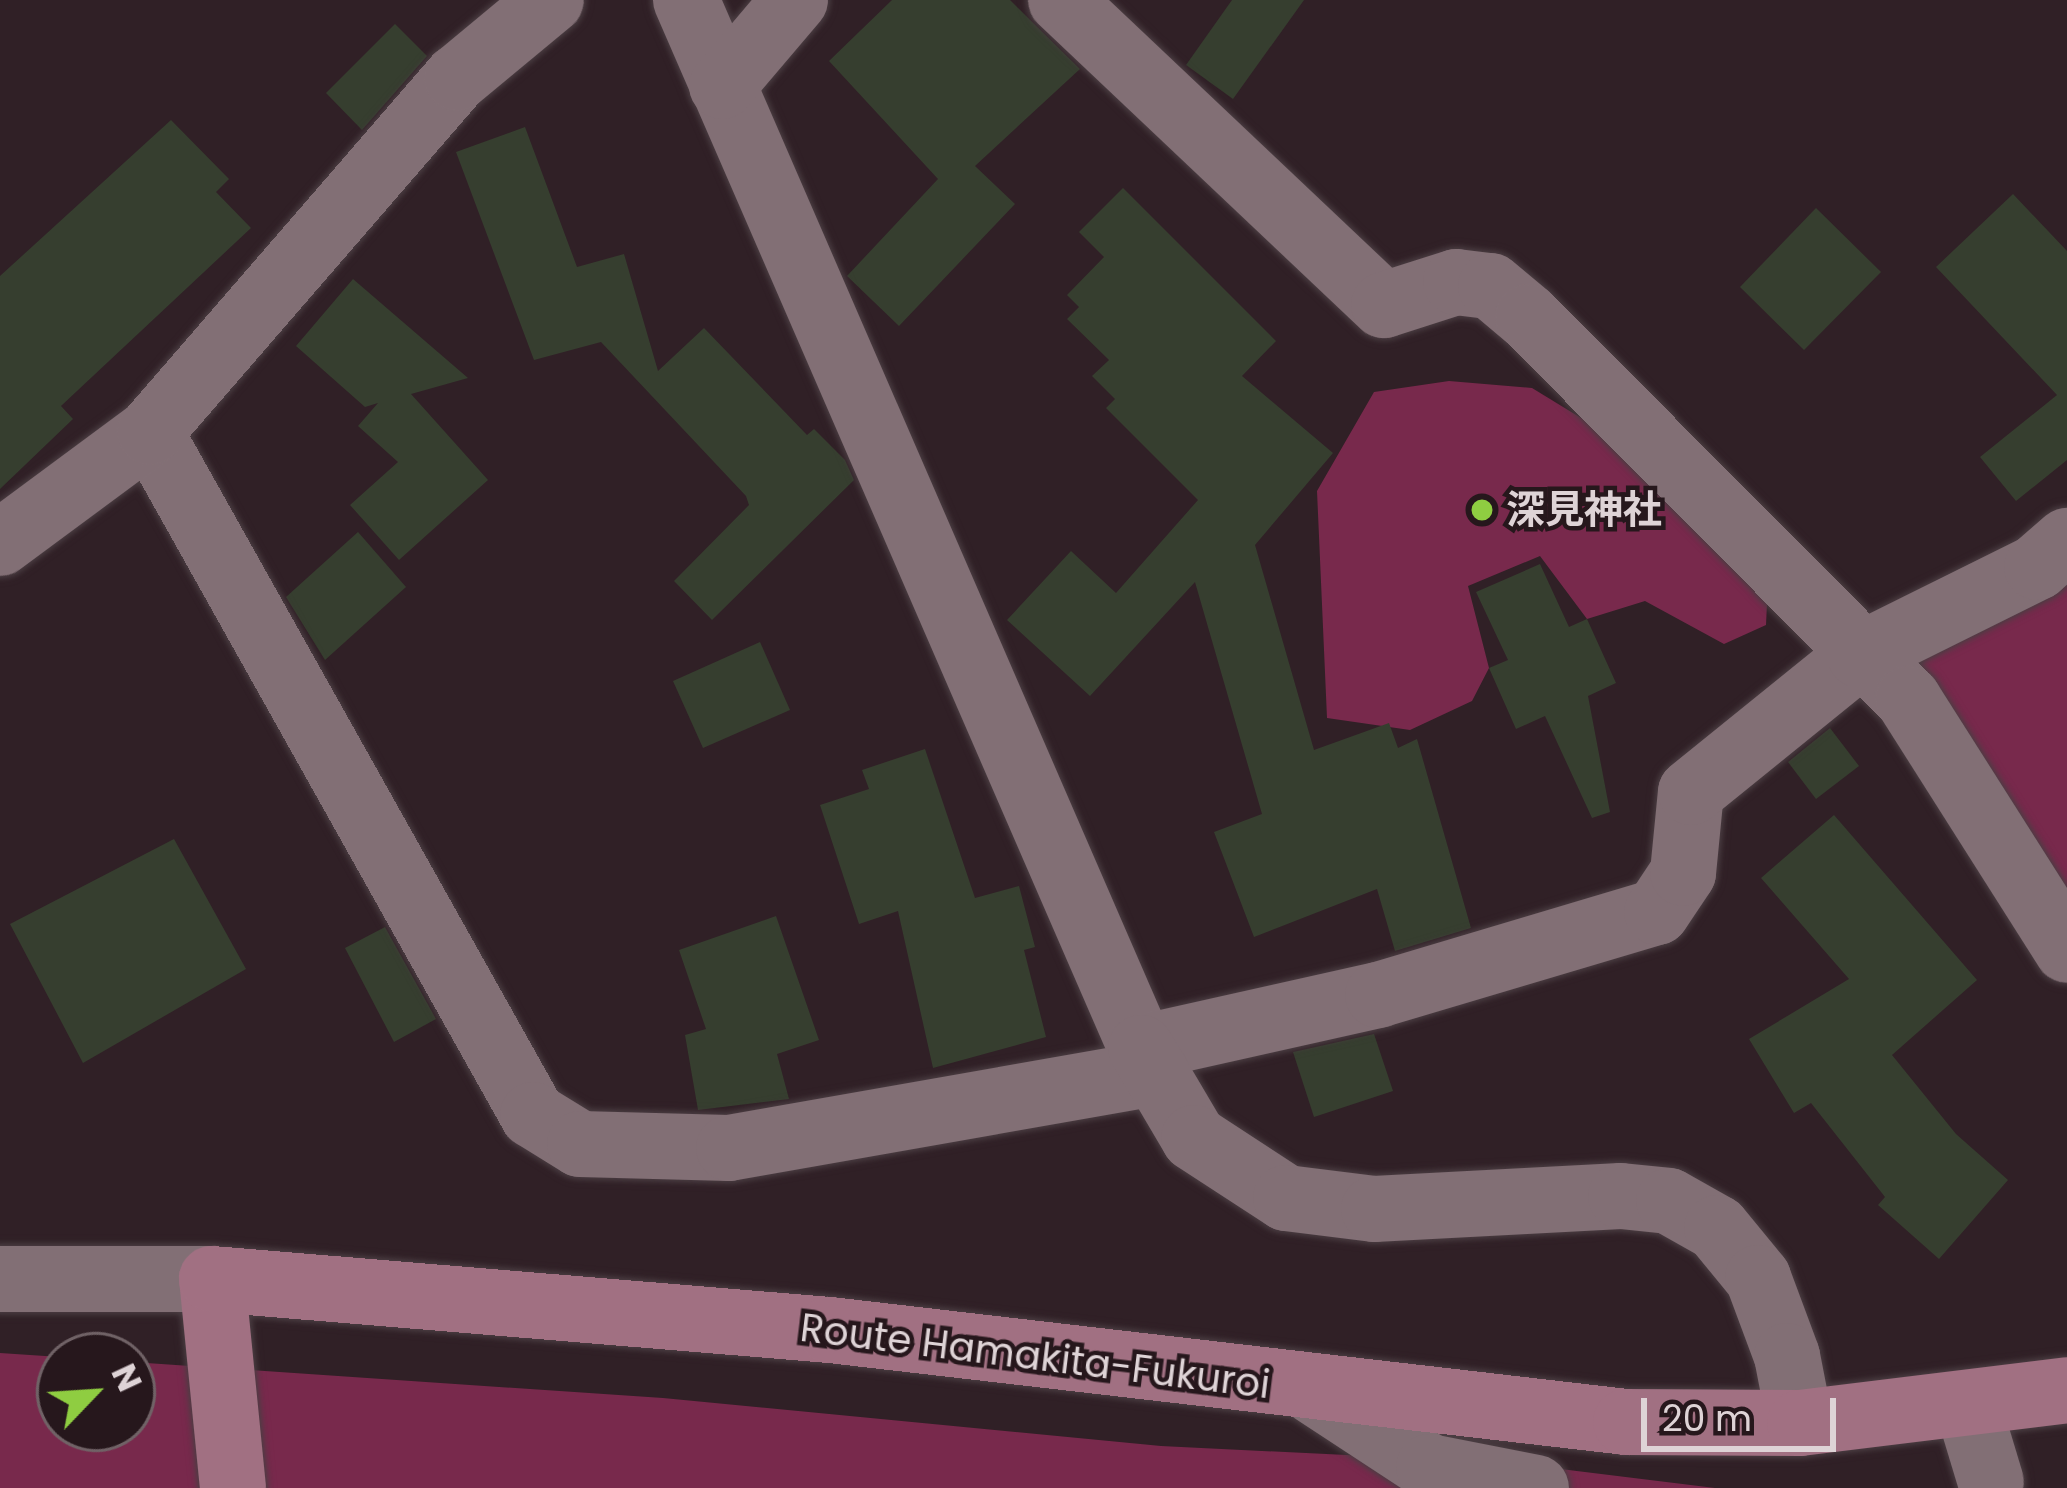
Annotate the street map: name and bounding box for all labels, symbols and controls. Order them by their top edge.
place label: 深見神社 [1506,487,1662,533]
marker: 深見神社 [1469,497,1495,523]
street label: Route Hamakita-Fukuroi [798,1305,1272,1409]
north arrow [36,1332,156,1452]
text: N [100,1357,153,1399]
scale bar [1647,1374,1842,1448]
text: 20 m [1662,1393,1752,1444]

